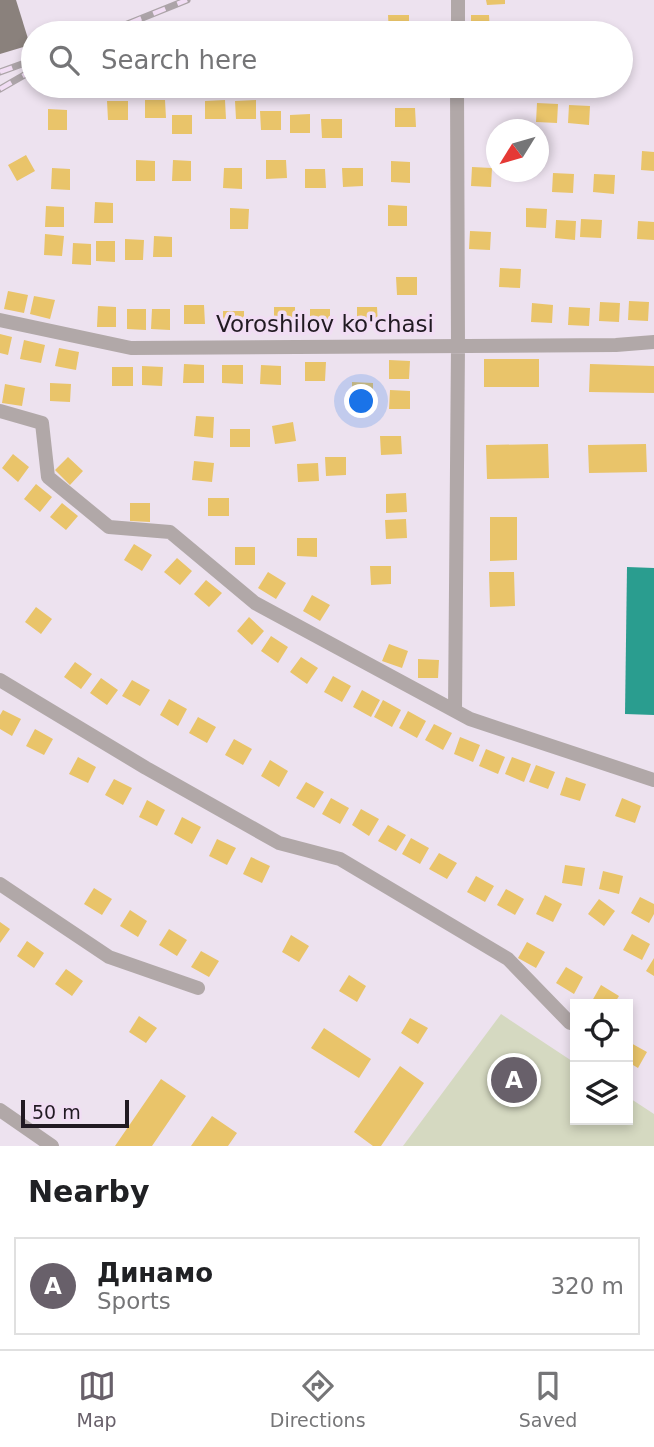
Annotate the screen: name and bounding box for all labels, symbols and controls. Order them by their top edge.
search box [21,21,633,98]
icon: search [45,41,83,79]
text: Search here [101,45,257,75]
north arrow [486,119,549,182]
street label: Voroshilov ko'chasi [216,311,434,337]
your location [344,384,378,418]
map controls [570,999,633,1125]
button: locate [570,999,633,1062]
pin: A [491,1054,537,1106]
button: layers [570,1062,633,1125]
scale bar [21,1097,130,1129]
text: 50 m [32,1101,81,1123]
text: Nearby [28,1174,150,1209]
text: Динамо [97,1258,213,1288]
text: A [44,1273,62,1299]
text: 320 m [550,1273,624,1299]
text: Sports [97,1288,171,1314]
tab: Map [77,1367,117,1431]
tab: Directions [270,1367,366,1431]
tab: Saved [519,1367,577,1431]

